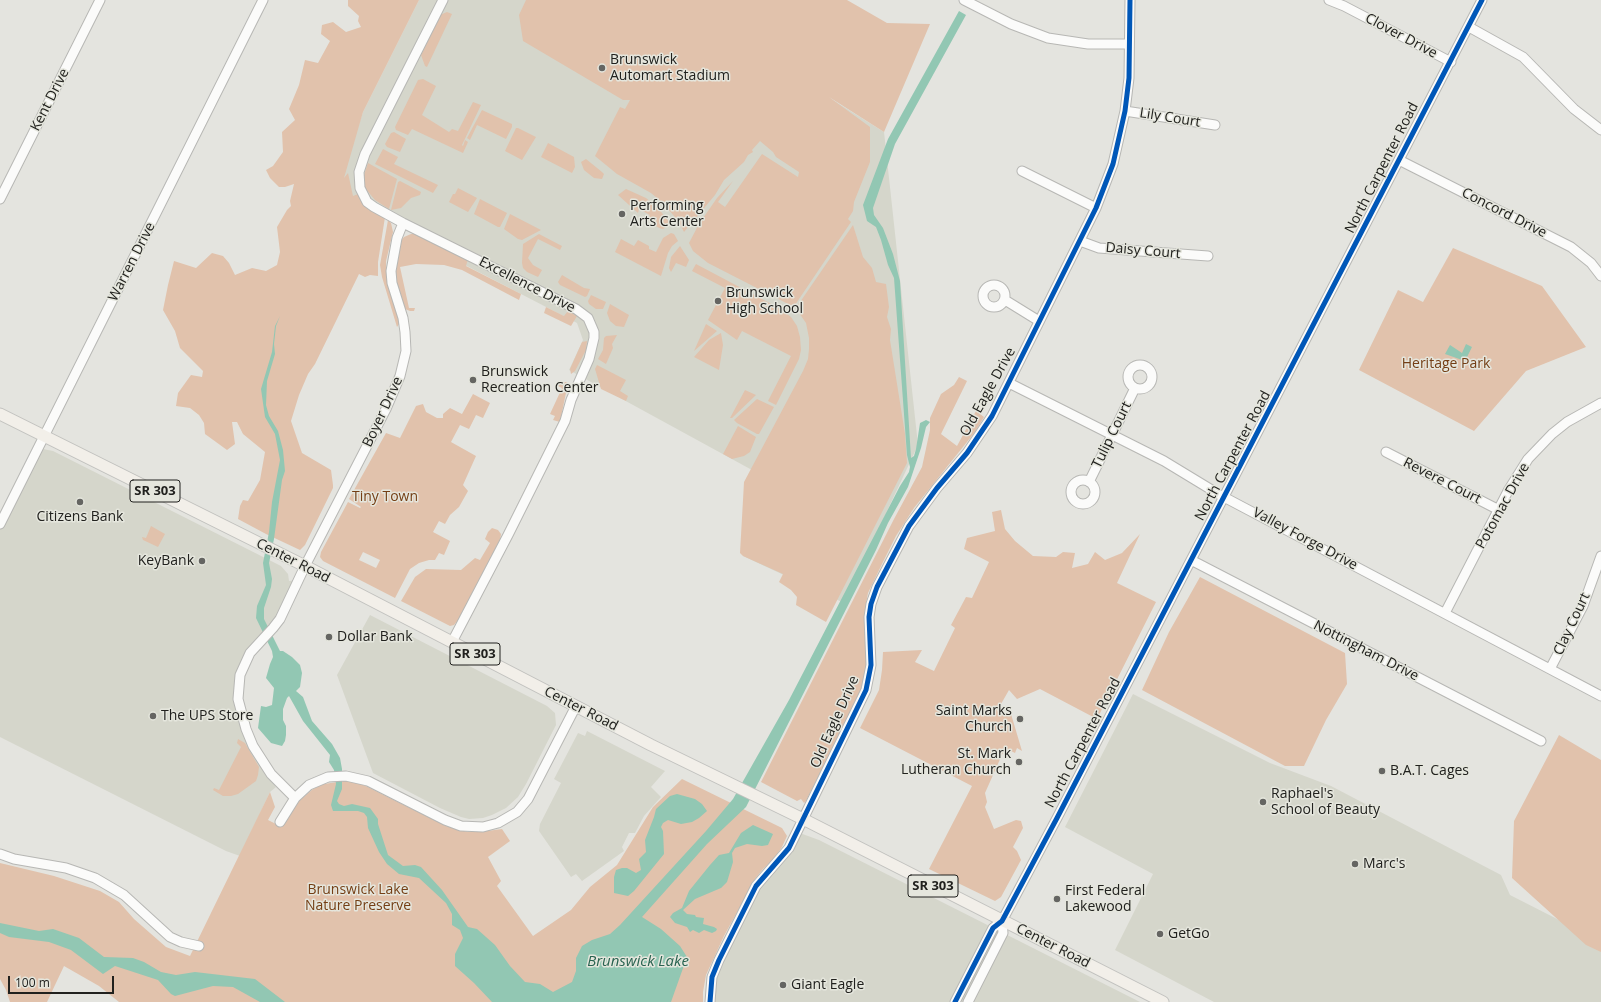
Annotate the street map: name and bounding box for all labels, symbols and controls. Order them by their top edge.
street label: Clover Drive [1362,10,1440,62]
place label: Brunswick Automart Stadium [610,52,730,84]
marker: Brunswick Automart Stadium [597,63,607,73]
street label: Kent Drive [27,66,73,134]
street label: North Carpenter Road [1342,100,1422,236]
street label: Lily Court [1138,105,1202,131]
street label: Concord Drive [1459,184,1549,242]
place label: Performing Arts Center [630,198,704,230]
marker: Performing Arts Center [617,209,627,219]
street label: Warren Drive [105,220,159,304]
street label: Daisy Court [1105,239,1181,263]
street label: Excellence Drive [476,254,578,316]
place label: Brunswick High School [726,285,803,318]
marker: Brunswick High School [713,296,723,306]
street label: Old Eagle Drive [957,345,1019,439]
park label: Heritage Park [1402,356,1490,372]
place label: Brunswick Recreation Center [481,364,599,396]
street label: Boyer Drive [359,374,407,450]
marker: Brunswick Recreation Center [468,375,478,385]
street label: North Carpenter Road [1192,388,1274,524]
street label: Tulip Court [1089,399,1135,471]
street label: Revere Court [1400,454,1484,508]
street label: Potomac Drive [1472,460,1534,552]
road number: SR 303 [130,480,180,502]
park label: Tiny Town [352,489,418,505]
marker: Citizens Bank [75,497,85,507]
street label: Valley Forge Drive [1250,504,1360,574]
place label: Citizens Bank [37,509,123,525]
street label: Center Road [253,535,333,587]
place label: KeyBank [138,553,194,569]
marker: KeyBank [197,556,207,566]
street label: Clay Court [1550,590,1594,658]
street label: Nottingham Drive [1311,617,1421,685]
place label: Dollar Bank [337,629,413,645]
marker: Dollar Bank [324,632,334,642]
road number: SR 303 [450,643,500,665]
street label: Old Eagle Drive [807,673,863,771]
street label: North Carpenter Road [1042,675,1124,811]
street label: Center Road [541,683,621,735]
place label: Saint Marks Church [936,703,1012,736]
place label: The UPS Store [161,708,253,724]
marker: The UPS Store [148,711,158,721]
marker: Saint Marks Church [1015,714,1025,724]
place label: St. Mark Lutheran Church [901,746,1011,778]
marker: St. Mark Lutheran Church [1014,757,1024,767]
place label: B.A.T. Cages [1390,763,1469,779]
marker: B.A.T. Cages [1377,766,1387,776]
place label: Raphael's School of Beauty [1271,786,1380,818]
marker: Raphael's School of Beauty [1258,797,1268,807]
place label: Marc's [1363,856,1406,872]
marker: Marc's [1350,859,1360,869]
road number: SR 303 [908,875,958,897]
park label: Brunswick Lake Nature Preserve [305,882,411,914]
place label: First Federal Lakewood [1065,883,1145,916]
marker: First Federal Lakewood [1052,894,1062,904]
street label: Center Road [1013,920,1093,972]
place label: GetGo [1168,926,1210,942]
marker: GetGo [1155,929,1165,939]
water label: Brunswick Lake [587,953,689,971]
scale bar [10,968,116,994]
text: 100 m [15,974,50,991]
place label: Giant Eagle [791,977,864,993]
marker: Giant Eagle [778,980,788,990]

